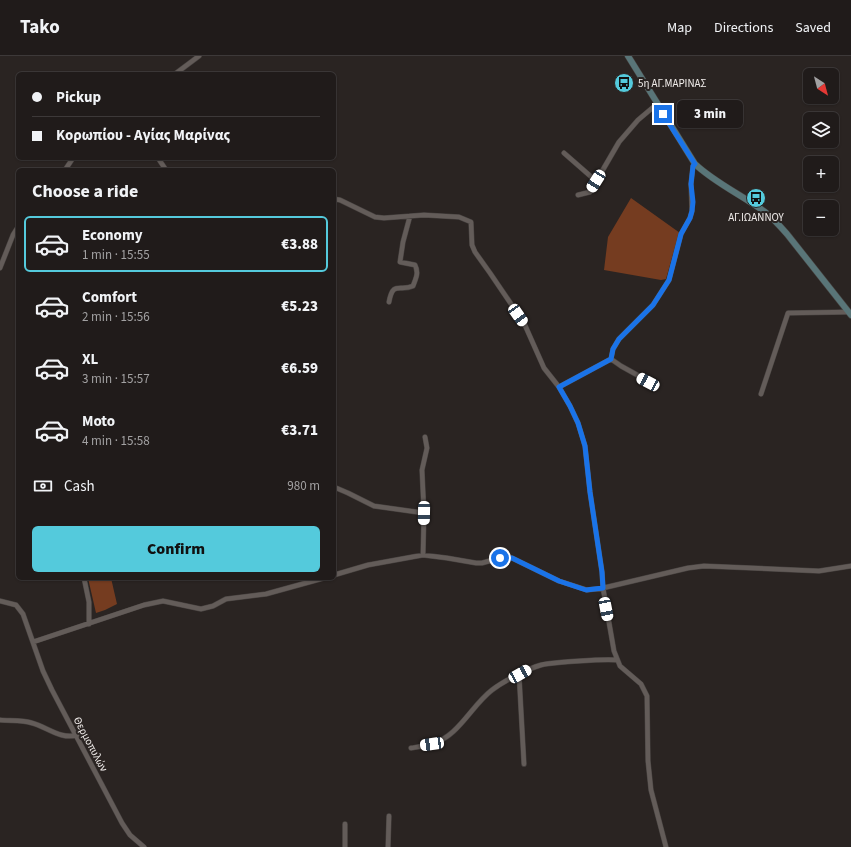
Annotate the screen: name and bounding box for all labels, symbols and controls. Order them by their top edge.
text: Tako [20,14,60,41]
text: Map [667,18,692,38]
text: Directions [714,18,773,38]
text: Saved [795,18,831,38]
north arrow [803,68,839,104]
map controls [803,68,839,236]
bus stop icon: 5η ΑΓ.ΜΑΡΙΝΑΣ [613,72,635,94]
place label: 5η ΑΓ.ΜΑΡΙΝΑΣ [638,76,707,91]
text: Pickup [56,87,101,108]
callout: 3 min [677,100,743,128]
route end [654,105,672,123]
text: 3 min [694,105,726,123]
button: layers [803,112,839,148]
text: Κορωπίου - Αγίας Μαρίνας [56,125,230,146]
button: + [803,156,839,192]
car [585,168,607,194]
text: Choose a ride [32,179,138,204]
bus stop icon: ΑΓ.ΙΩΑΝΝΟΥ [745,187,767,209]
button: − [803,200,839,236]
place label: ΑΓ.ΙΩΑΝΝΟΥ [728,210,785,225]
text: Economy [82,225,143,246]
icon: car [34,226,70,262]
text: €3.88 [281,234,318,255]
text: 1 min · 15:55 [82,246,150,264]
text: Comfort [82,287,137,308]
icon: car [34,288,70,324]
text: €5.23 [281,296,318,317]
car [506,302,530,328]
text: 2 min · 15:56 [82,308,150,326]
text: XL [82,349,98,370]
icon: car [34,350,70,386]
text: €6.59 [281,358,318,379]
text: 3 min · 15:57 [82,370,150,388]
car [635,371,661,393]
text: Moto [82,411,115,432]
icon: car [34,412,70,448]
text: €3.71 [281,420,318,441]
text: 4 min · 15:58 [82,432,150,450]
icon: cash [32,475,54,497]
text: Cash [64,476,95,497]
text: 980 m [287,477,320,495]
car [418,501,430,525]
button: Confirm [32,526,320,572]
route start [491,549,509,567]
car [598,596,614,622]
car [507,663,533,685]
street label: Θερμοπυλών [70,714,111,774]
car [419,736,445,752]

